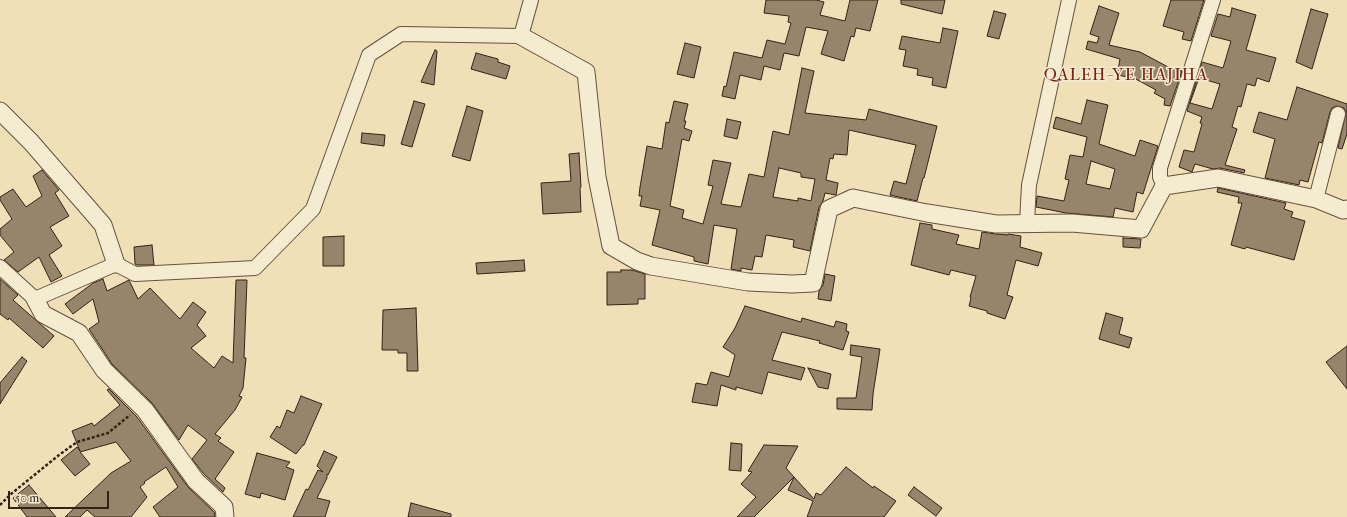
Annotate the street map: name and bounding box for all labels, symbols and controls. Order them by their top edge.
district label: QALEH-YE HAJIHA [1044,66,1208,86]
scale bar [10,483,111,509]
text: 50 m [15,491,39,505]

